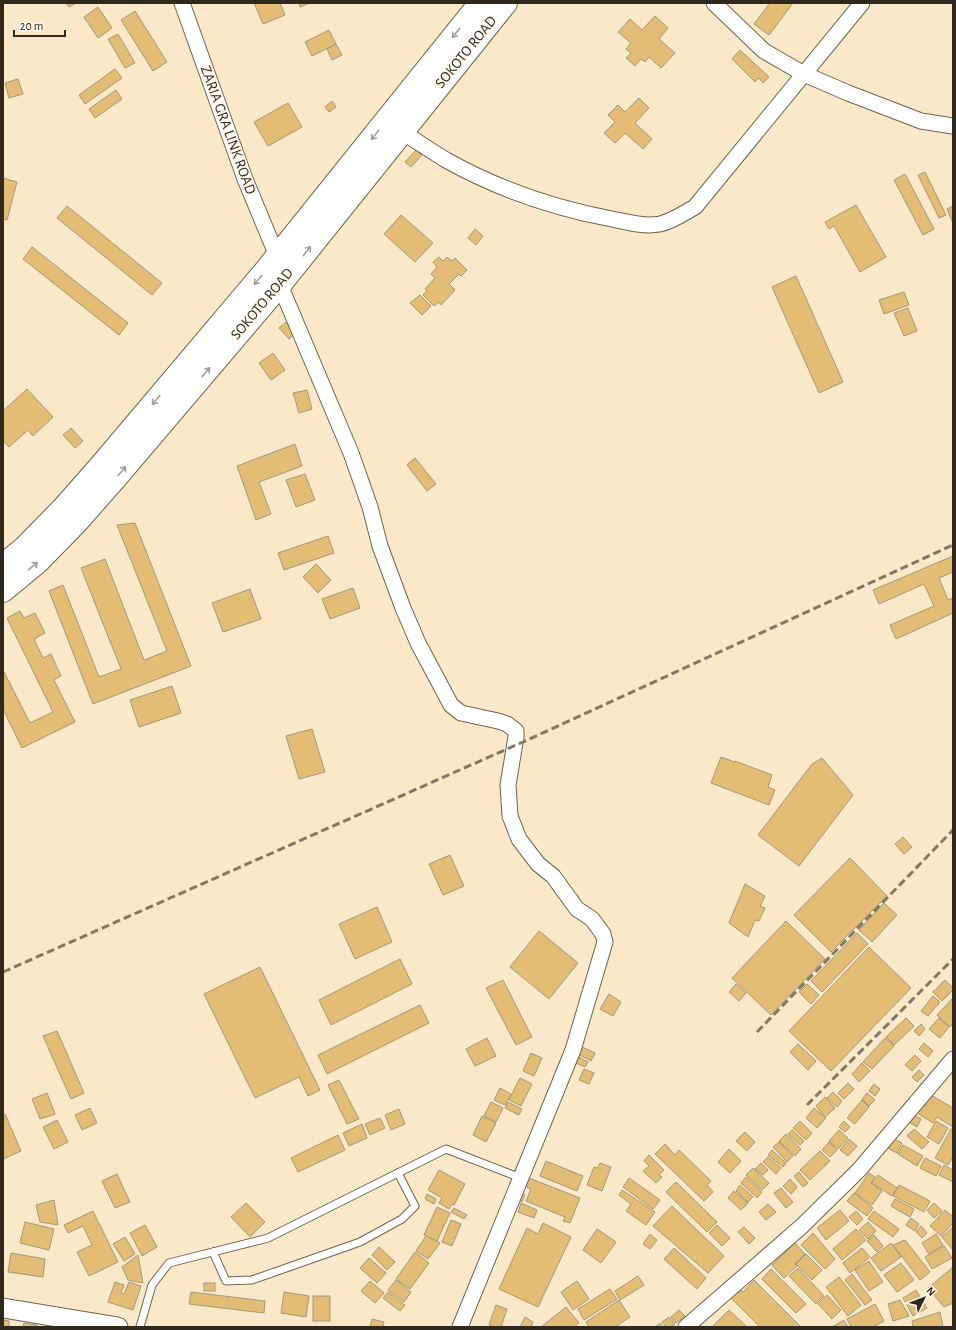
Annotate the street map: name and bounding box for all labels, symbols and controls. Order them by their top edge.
scale bar [14,12,65,38]
street label: SOKOTO ROAD [432,13,500,91]
text: 20 m [20,20,43,32]
one-way arrow [451,28,460,39]
street label: ZARIA GRA LINK ROAD [198,64,258,197]
one-way arrow [370,129,379,140]
one-way arrow [302,245,311,256]
street label: SOKOTO ROAD [228,265,296,343]
one-way arrow [254,274,263,284]
one-way arrow [201,367,210,377]
one-way arrow [151,395,160,406]
one-way arrow [117,466,126,476]
one-way arrow [28,562,38,571]
north arrow [904,1278,944,1318]
text: N [924,1285,938,1298]

